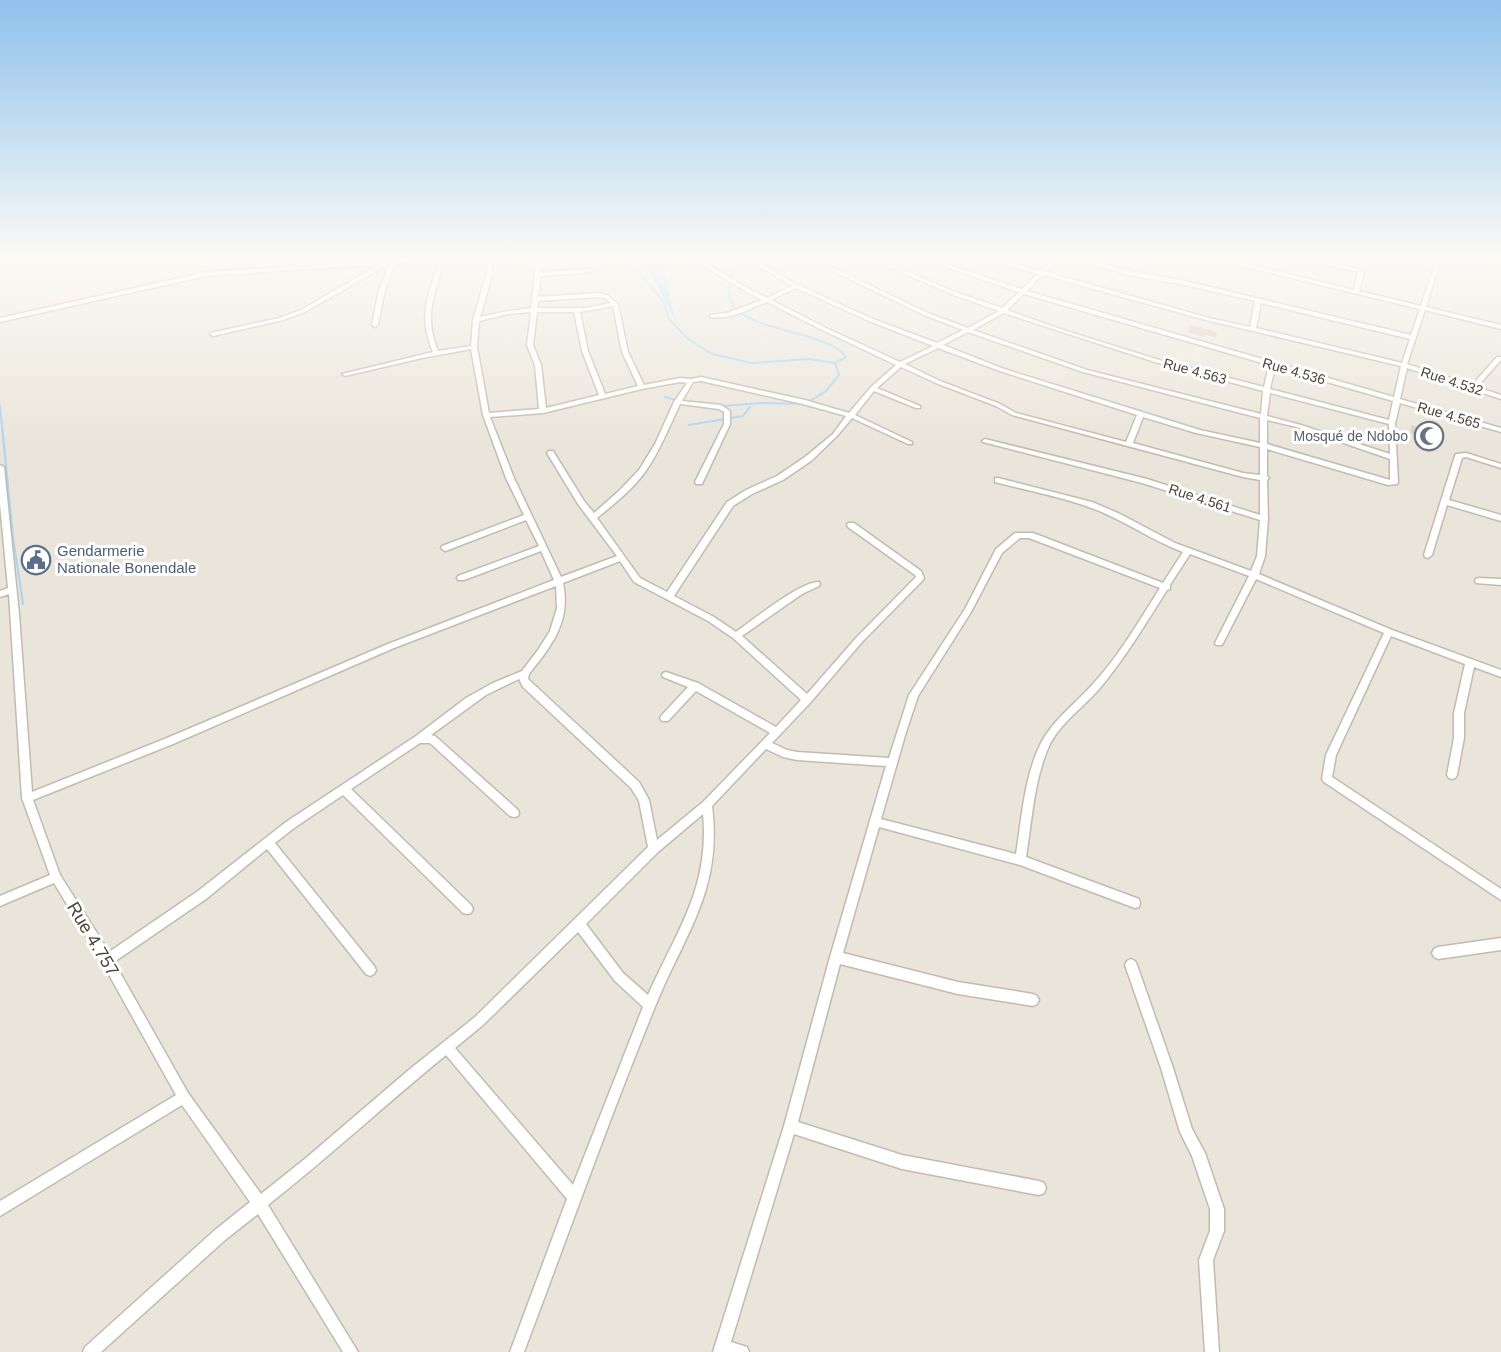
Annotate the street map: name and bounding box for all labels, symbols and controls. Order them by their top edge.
street label: Rue 4.536 [1261,354,1327,388]
street label: Rue 4.563 [1162,355,1228,387]
street label: Rue 4.532 [1419,363,1485,399]
street label: Rue 4.565 [1416,398,1482,432]
mosque icon: Mosqué de Ndobo [1413,420,1445,452]
place label: Mosqué de Ndobo [1294,428,1408,444]
street label: Rue 4.561 [1167,480,1233,516]
place label: Gendarmerie Nationale Bonendale [57,542,196,576]
public building icon: Gendarmerie Nationale Bonendale [20,544,52,576]
street label: Rue 4.757 [63,898,123,980]

